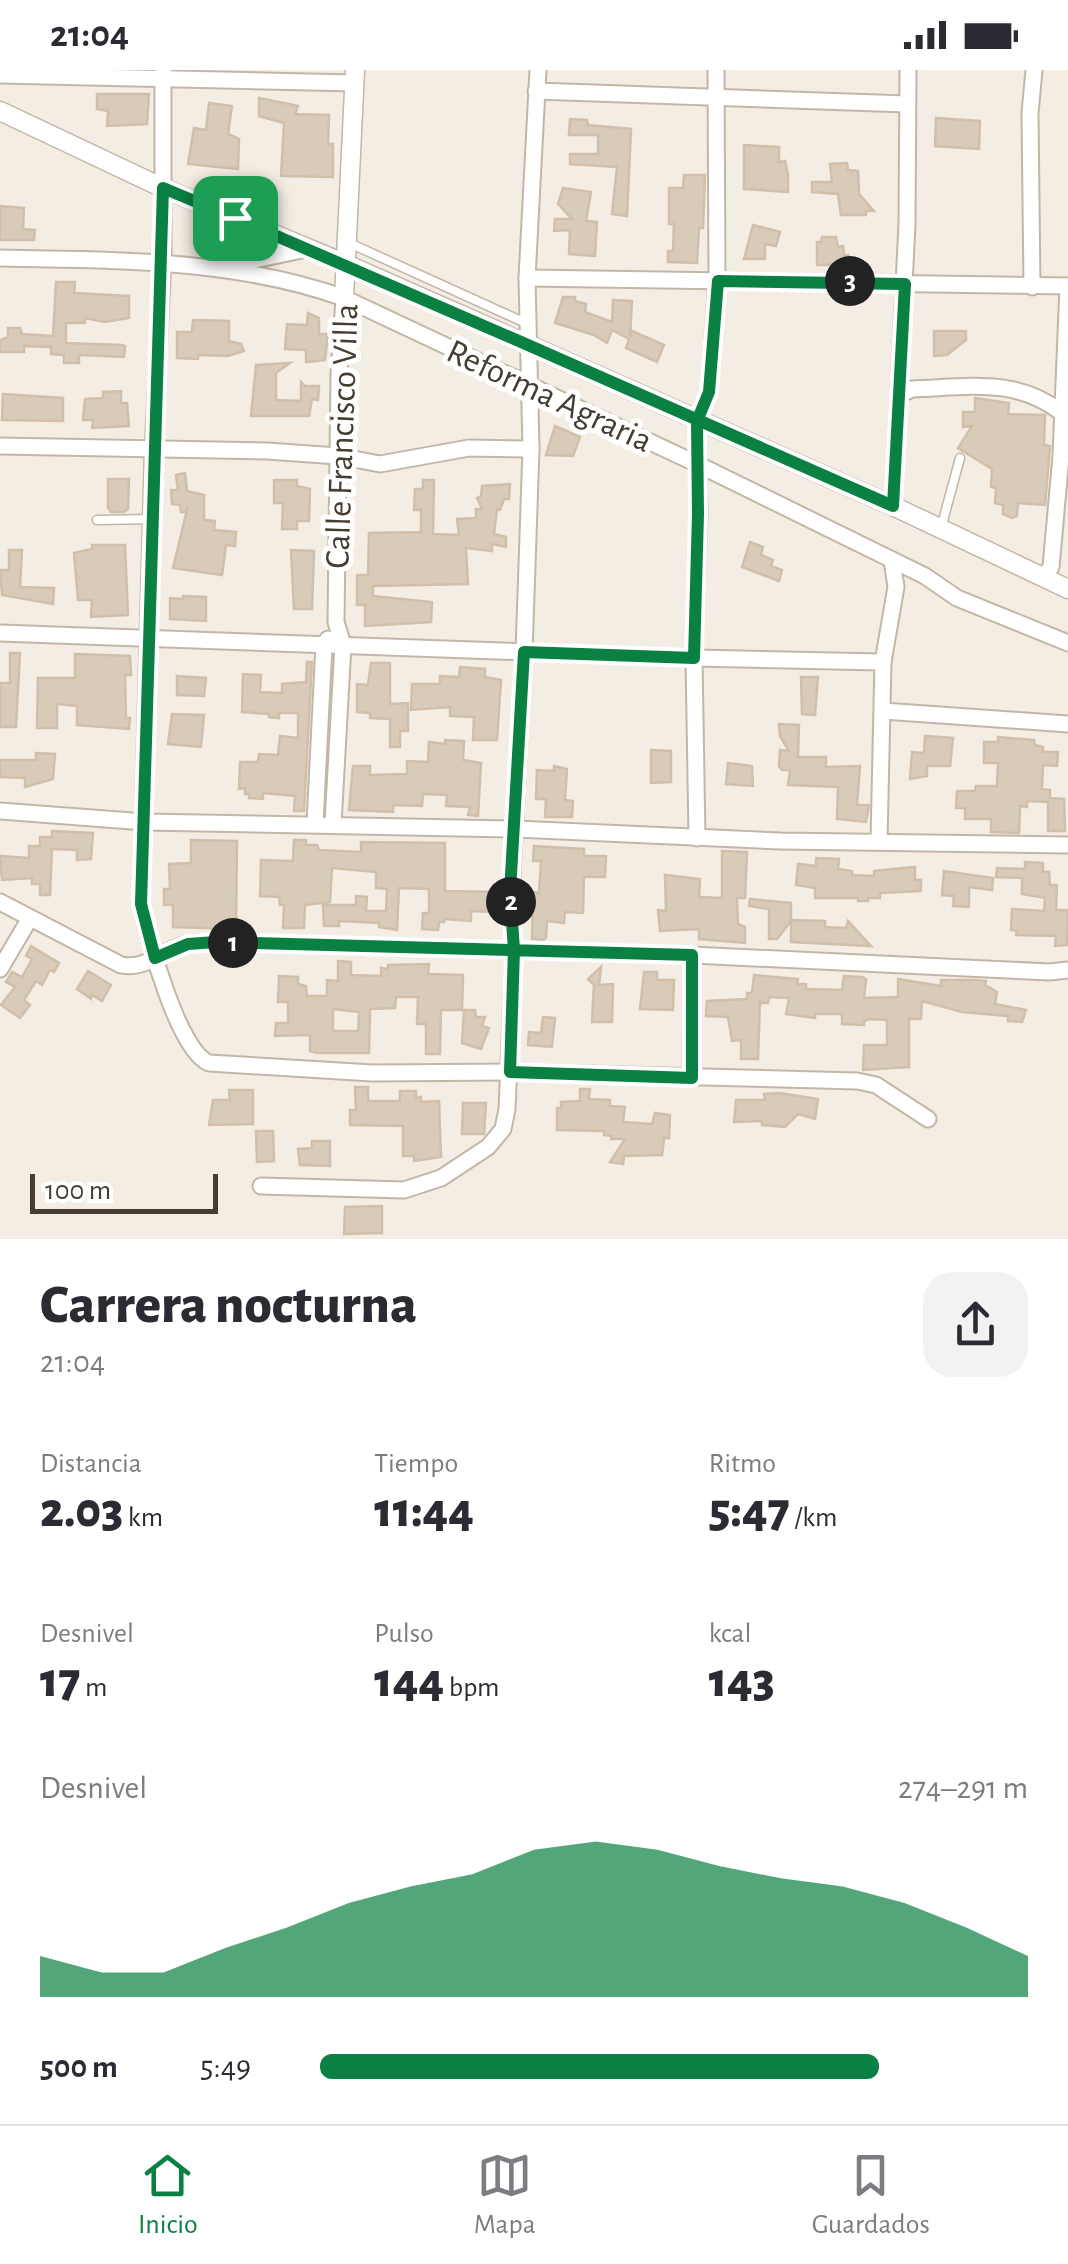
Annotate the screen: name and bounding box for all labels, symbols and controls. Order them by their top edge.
text: 21:04 [50,16,129,54]
pin [193,176,278,261]
icon: arrive [208,191,263,246]
pin: 3 [825,256,875,306]
text: 3 [844,267,856,295]
street label: Calle Francisco Villa [320,303,365,569]
street label: Reforma Agraria [441,334,658,459]
pin: 2 [486,877,536,927]
text: 2 [504,888,518,916]
pin: 1 [208,918,258,968]
text: 1 [228,929,238,957]
scale bar [30,1169,218,1214]
text: 100 m [45,1177,111,1205]
button: share [923,1272,1028,1377]
text: Carrera nocturna [40,1278,417,1333]
text: 21:04 [40,1346,105,1378]
text: Distancia [40,1450,142,1478]
text: Tiempo [374,1450,458,1478]
text: Ritmo [709,1450,776,1478]
text: 2.03 [40,1486,123,1536]
text: 11:44 [374,1486,474,1536]
text: 5:47 [709,1486,790,1536]
text: km [123,1504,163,1532]
text: /km [790,1504,837,1532]
text: Desnivel [40,1620,134,1648]
text: Pulso [374,1620,434,1648]
text: kcal [709,1620,751,1648]
text: 17 [40,1656,80,1706]
text: 144 [374,1656,444,1706]
text: 143 [709,1656,775,1706]
text: m [80,1674,107,1702]
text: bpm [444,1674,500,1702]
text: Desnivel [40,1772,147,1804]
text: 274–291 m [898,1772,1028,1804]
text: 500 m [40,2051,118,2083]
text: 5:49 [200,2051,251,2083]
tab: Inicio [138,2148,198,2242]
tab: Mapa [474,2148,536,2242]
tab: Guardados [812,2148,930,2242]

